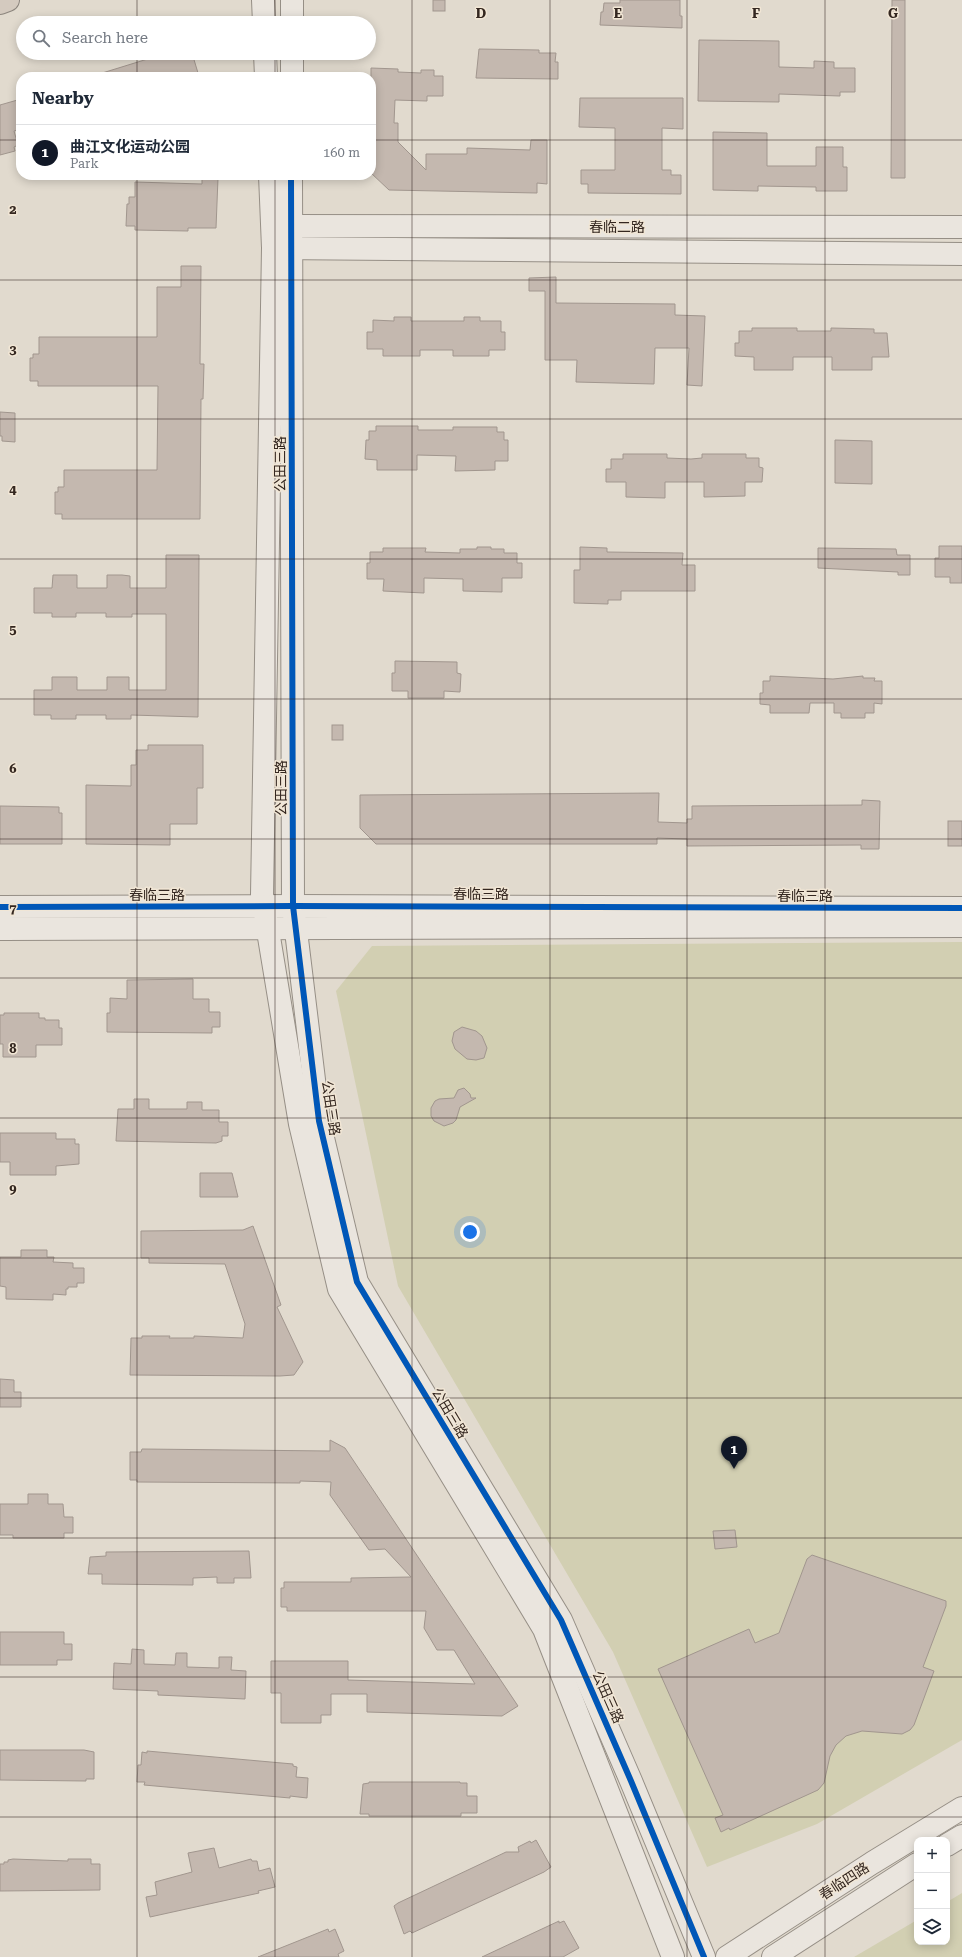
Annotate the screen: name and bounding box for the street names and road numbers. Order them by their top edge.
street label: 春临二路 [589,219,645,235]
street label: 公田三路 [272,436,288,492]
street label: 公田三路 [273,760,289,816]
street label: 春临三路 [453,886,509,902]
street label: 春临三路 [129,887,185,903]
street label: 春临三路 [777,888,833,904]
street label: 公田三路 [319,1079,343,1137]
street label: 公田三路 [429,1385,471,1441]
street label: 公田三路 [589,1668,627,1726]
street label: 春临四路 [816,1859,872,1903]

